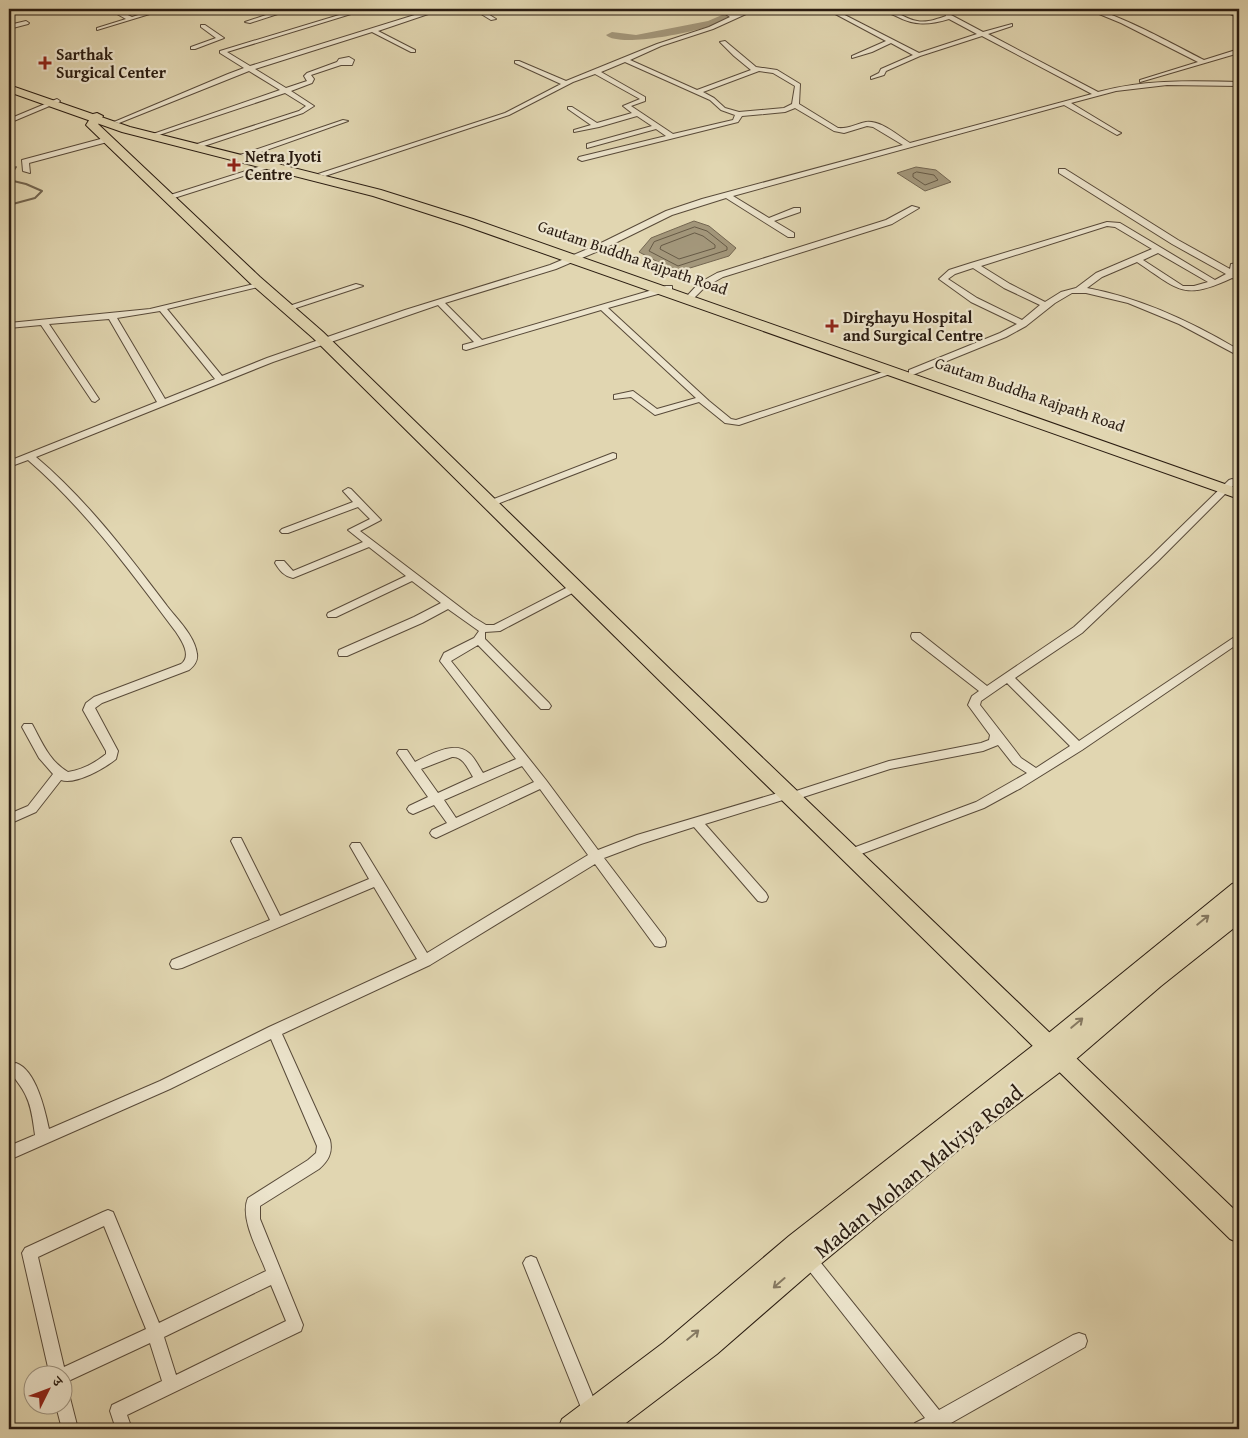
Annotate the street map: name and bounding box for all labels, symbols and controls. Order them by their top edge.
place label: Sarthak Surgical Center [56,42,167,84]
marker: Sarthak Surgical Center [38,56,52,70]
place label: Netra Jyoti Centre [245,144,321,186]
marker: Netra Jyoti Centre [227,158,241,172]
street label: Gautam Buddha Rajpath Road [535,213,732,301]
place label: Dirghayu Hospital and Surgical Centre [843,305,983,347]
marker: Dirghayu Hospital and Surgical Centre [825,319,839,333]
street label: Gautam Buddha Rajpath Road [932,350,1129,438]
one-way arrow [1196,914,1209,925]
one-way arrow [1070,1017,1083,1028]
street label: Madan Mohan Malviya Road [807,1076,1030,1265]
one-way arrow [773,1277,786,1289]
one-way arrow [686,1329,699,1340]
north arrow [22,1366,72,1416]
text: उ [47,1371,68,1391]

